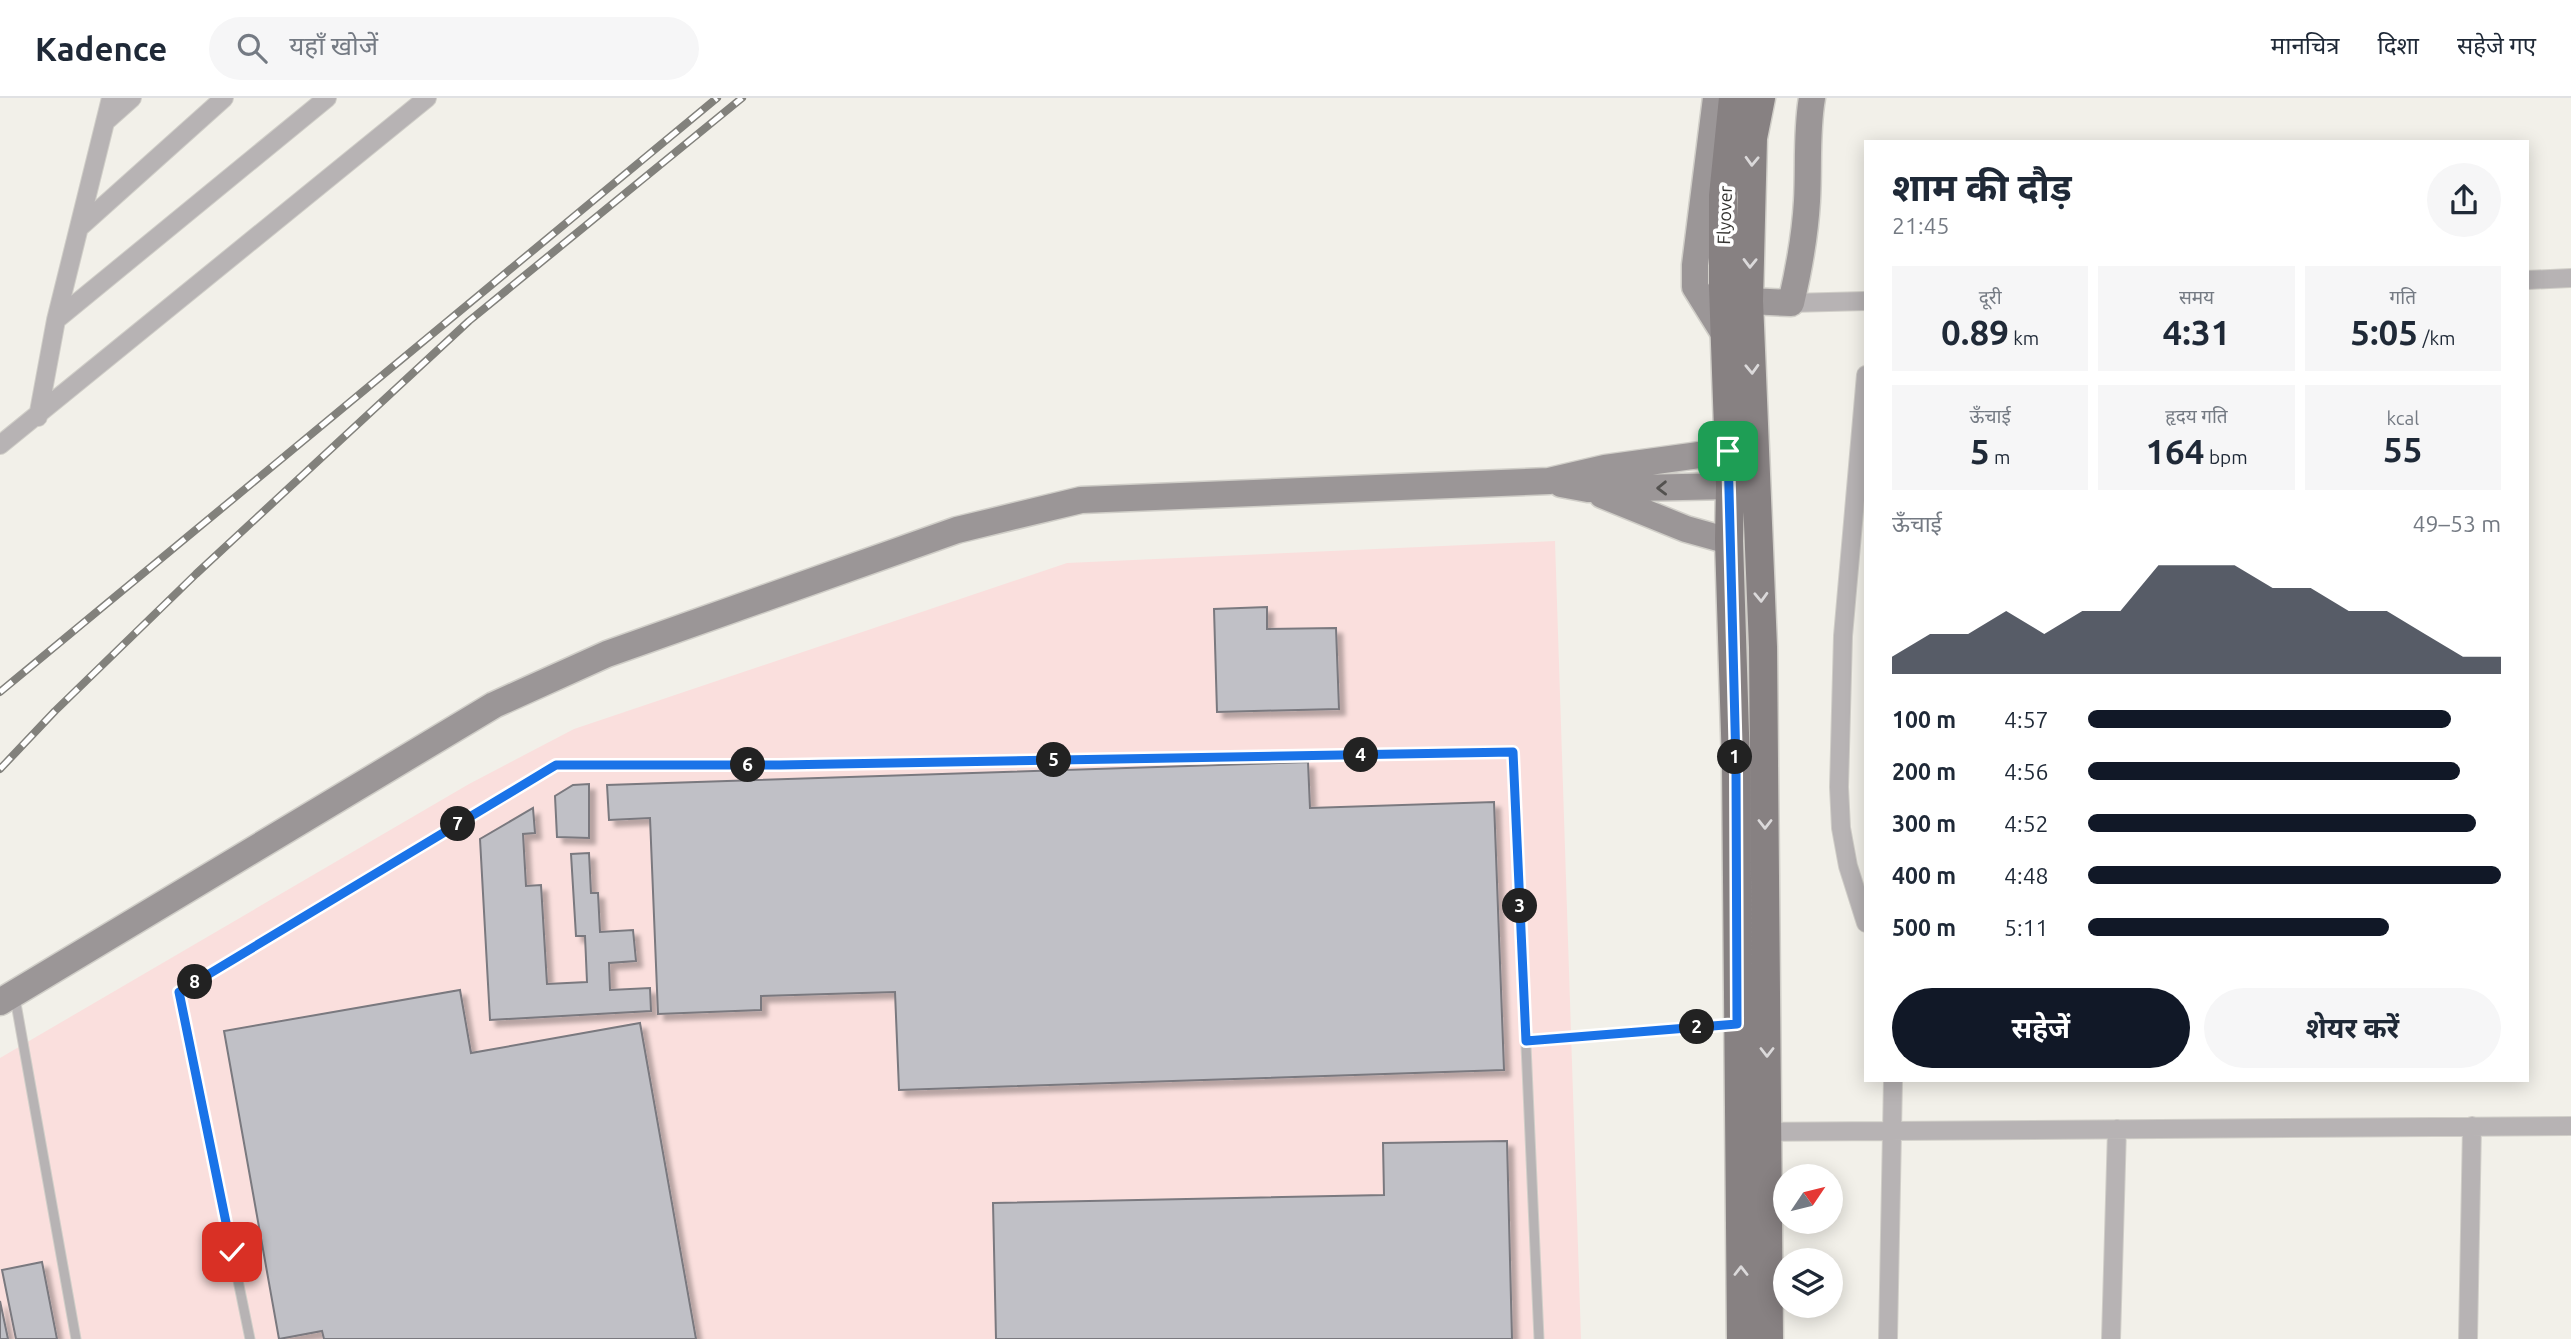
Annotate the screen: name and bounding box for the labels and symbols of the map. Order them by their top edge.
one-way arrow [1745,156,1760,167]
street label: Flyover [1713,185,1735,245]
one-way arrow [1742,258,1758,269]
one-way arrow [1744,364,1759,375]
pin [1698,421,1758,481]
one-way arrow [1656,480,1667,496]
one-way arrow [1754,592,1769,603]
pin: 4 [1344,738,1378,772]
pin: 1 [1718,740,1752,774]
pin: 5 [1036,742,1072,778]
pin: 6 [730,748,766,782]
pin: 7 [440,806,476,842]
one-way arrow [1757,819,1773,830]
pin: 3 [1502,888,1538,924]
pin: 8 [178,964,212,1000]
pin: 2 [1680,1010,1714,1044]
one-way arrow [1759,1046,1774,1057]
north arrow [1773,1164,1843,1234]
pin [202,1222,262,1282]
one-way arrow [1733,1265,1749,1276]

